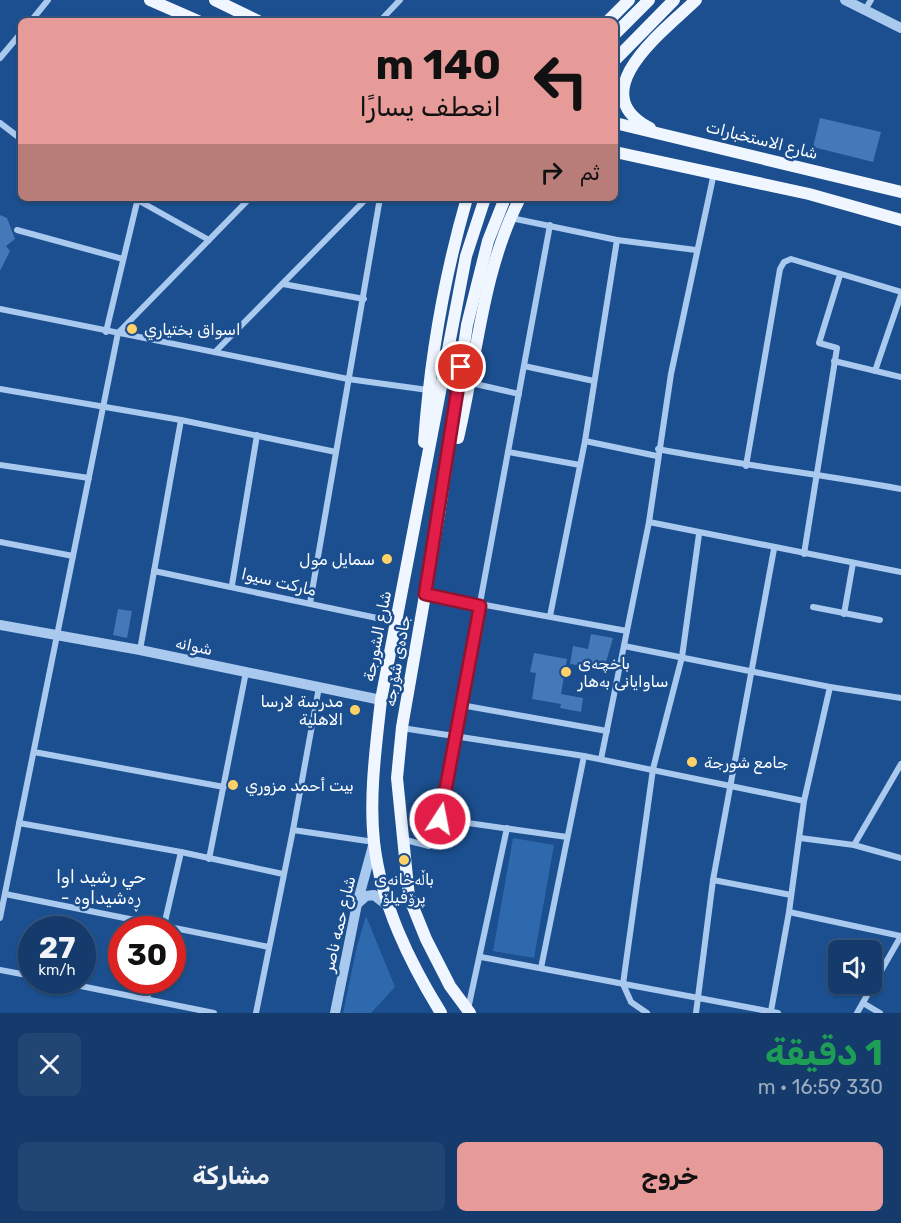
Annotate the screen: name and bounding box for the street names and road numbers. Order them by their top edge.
street label: شارع الاستخبارات [703,117,820,165]
street label: مارکت سیوا [239,564,318,601]
street label: شارع الشورجة [359,589,397,683]
street label: جادەی شۆرجە [380,614,415,708]
street label: شوانە [173,633,214,660]
street label: شارع حمه ناصر [319,874,361,975]

